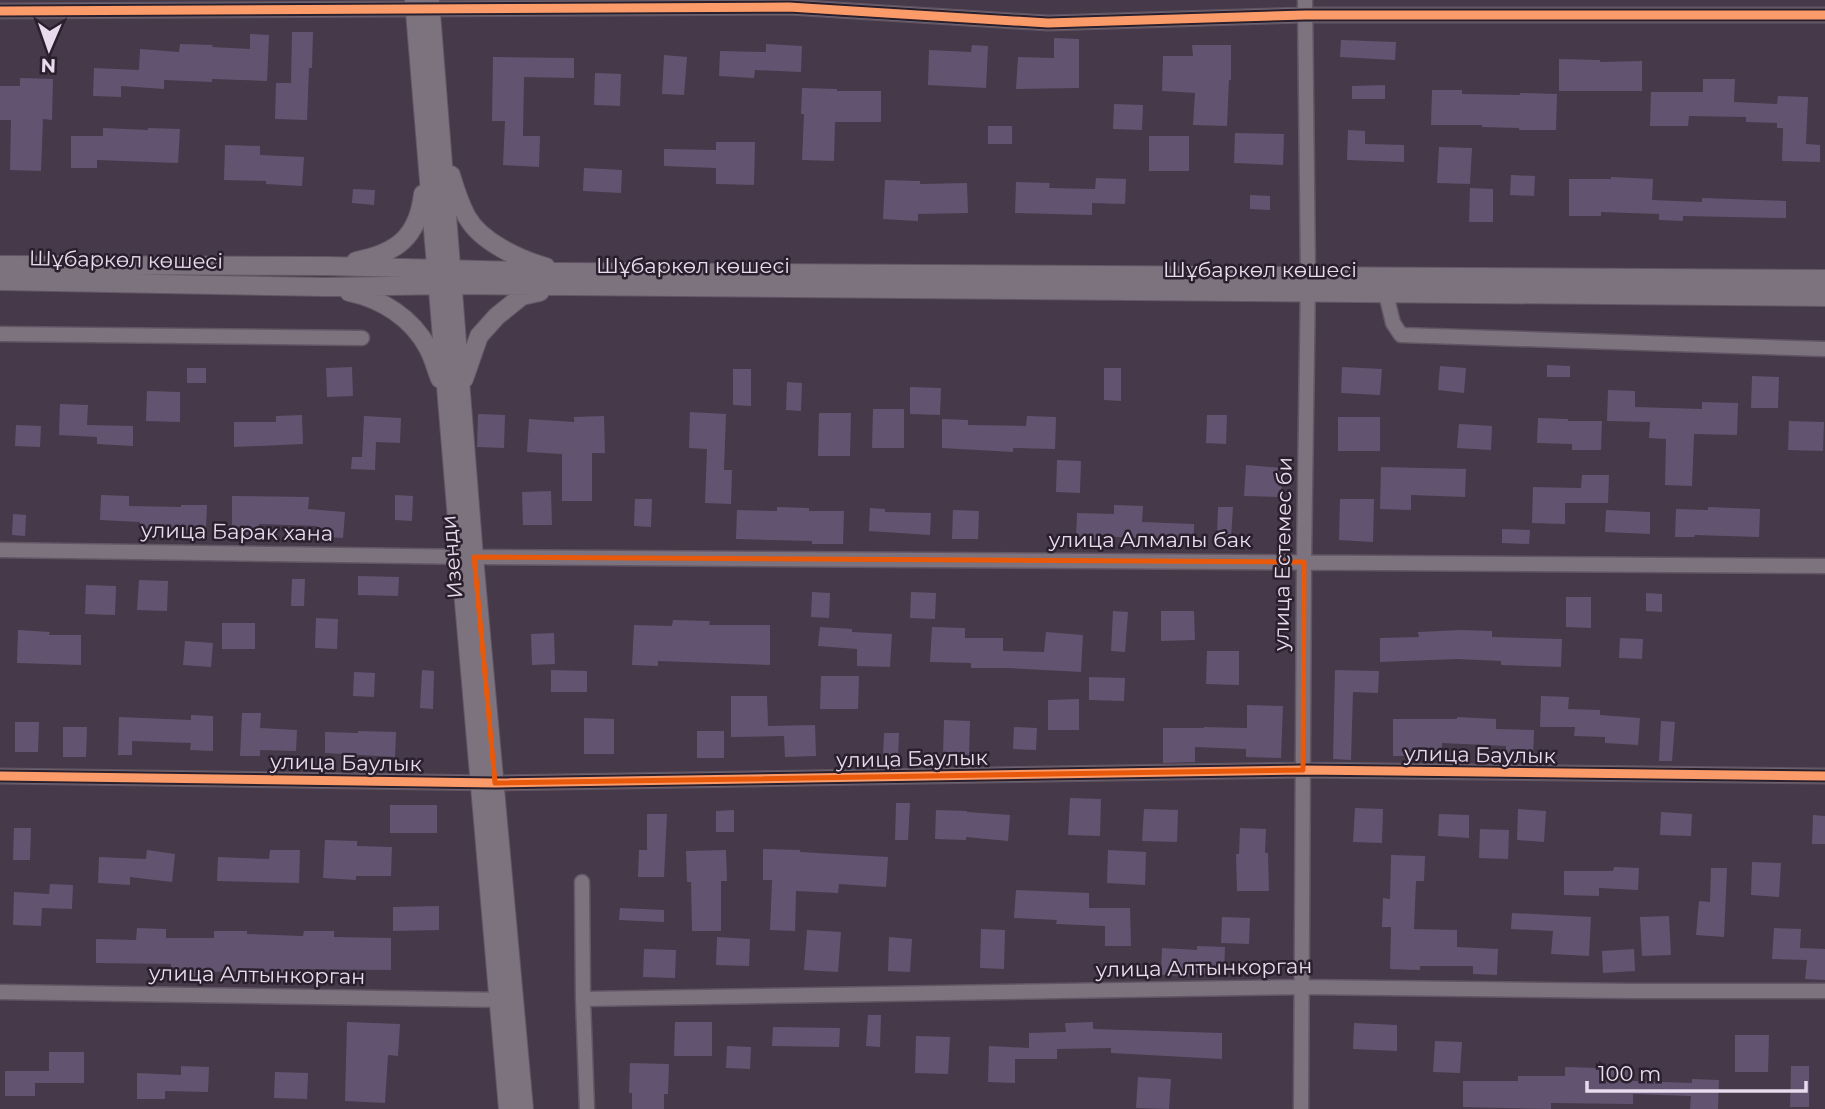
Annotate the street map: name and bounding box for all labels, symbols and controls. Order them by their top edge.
north arrow [14,14,84,84]
text: N [40,54,57,77]
street label: Шұбаркөл көшесі [29,245,223,274]
street label: Шұбаркөл көшесі [596,253,790,278]
street label: Шұбаркөл көшесі [1163,257,1357,282]
street label: улица Естемес би [1268,457,1297,652]
street label: Изенди [435,514,468,600]
street label: улица Барак хана [140,517,333,546]
street label: улица Алмалы бак [1048,527,1251,552]
street label: улица Баулык [1403,741,1556,768]
street label: улица Баулык [835,745,988,772]
street label: улица Баулык [269,749,422,776]
street label: улица Алтынкорган [1095,953,1312,982]
street label: улица Алтынкорган [148,960,365,989]
scale bar [1587,1050,1806,1094]
text: 100 m [1598,1061,1661,1086]

